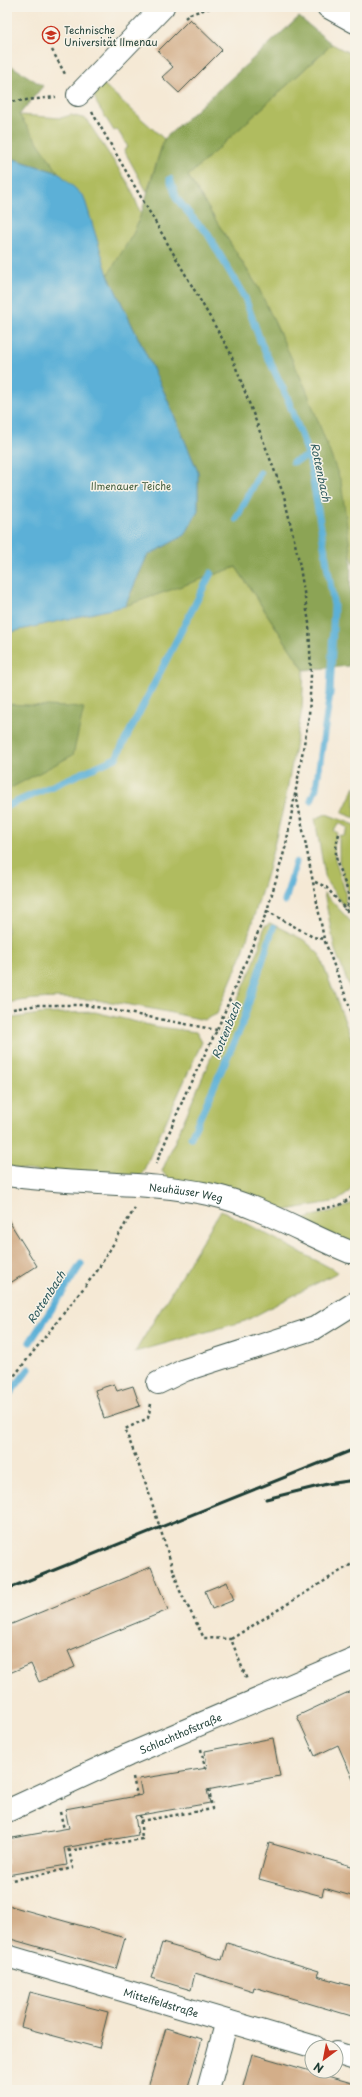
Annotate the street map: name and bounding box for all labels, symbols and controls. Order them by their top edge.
place label: Technische Universität Ilmenau [64,22,157,49]
school or university icon: Technische Universität Ilmenau [41,25,61,45]
water label: Rottenbach [306,441,336,504]
park label: Ilmenauer Teiche [91,478,171,493]
water label: Rottenbach [207,999,245,1061]
street label: Neuhäuser Weg [149,1178,225,1205]
water label: Rottenbach [23,1267,70,1327]
street label: Schlachthofstraße [137,1709,224,1757]
street label: Mittelfeldstraße [122,1983,201,2020]
north arrow [304,2039,344,2079]
text: N [310,2058,327,2077]

